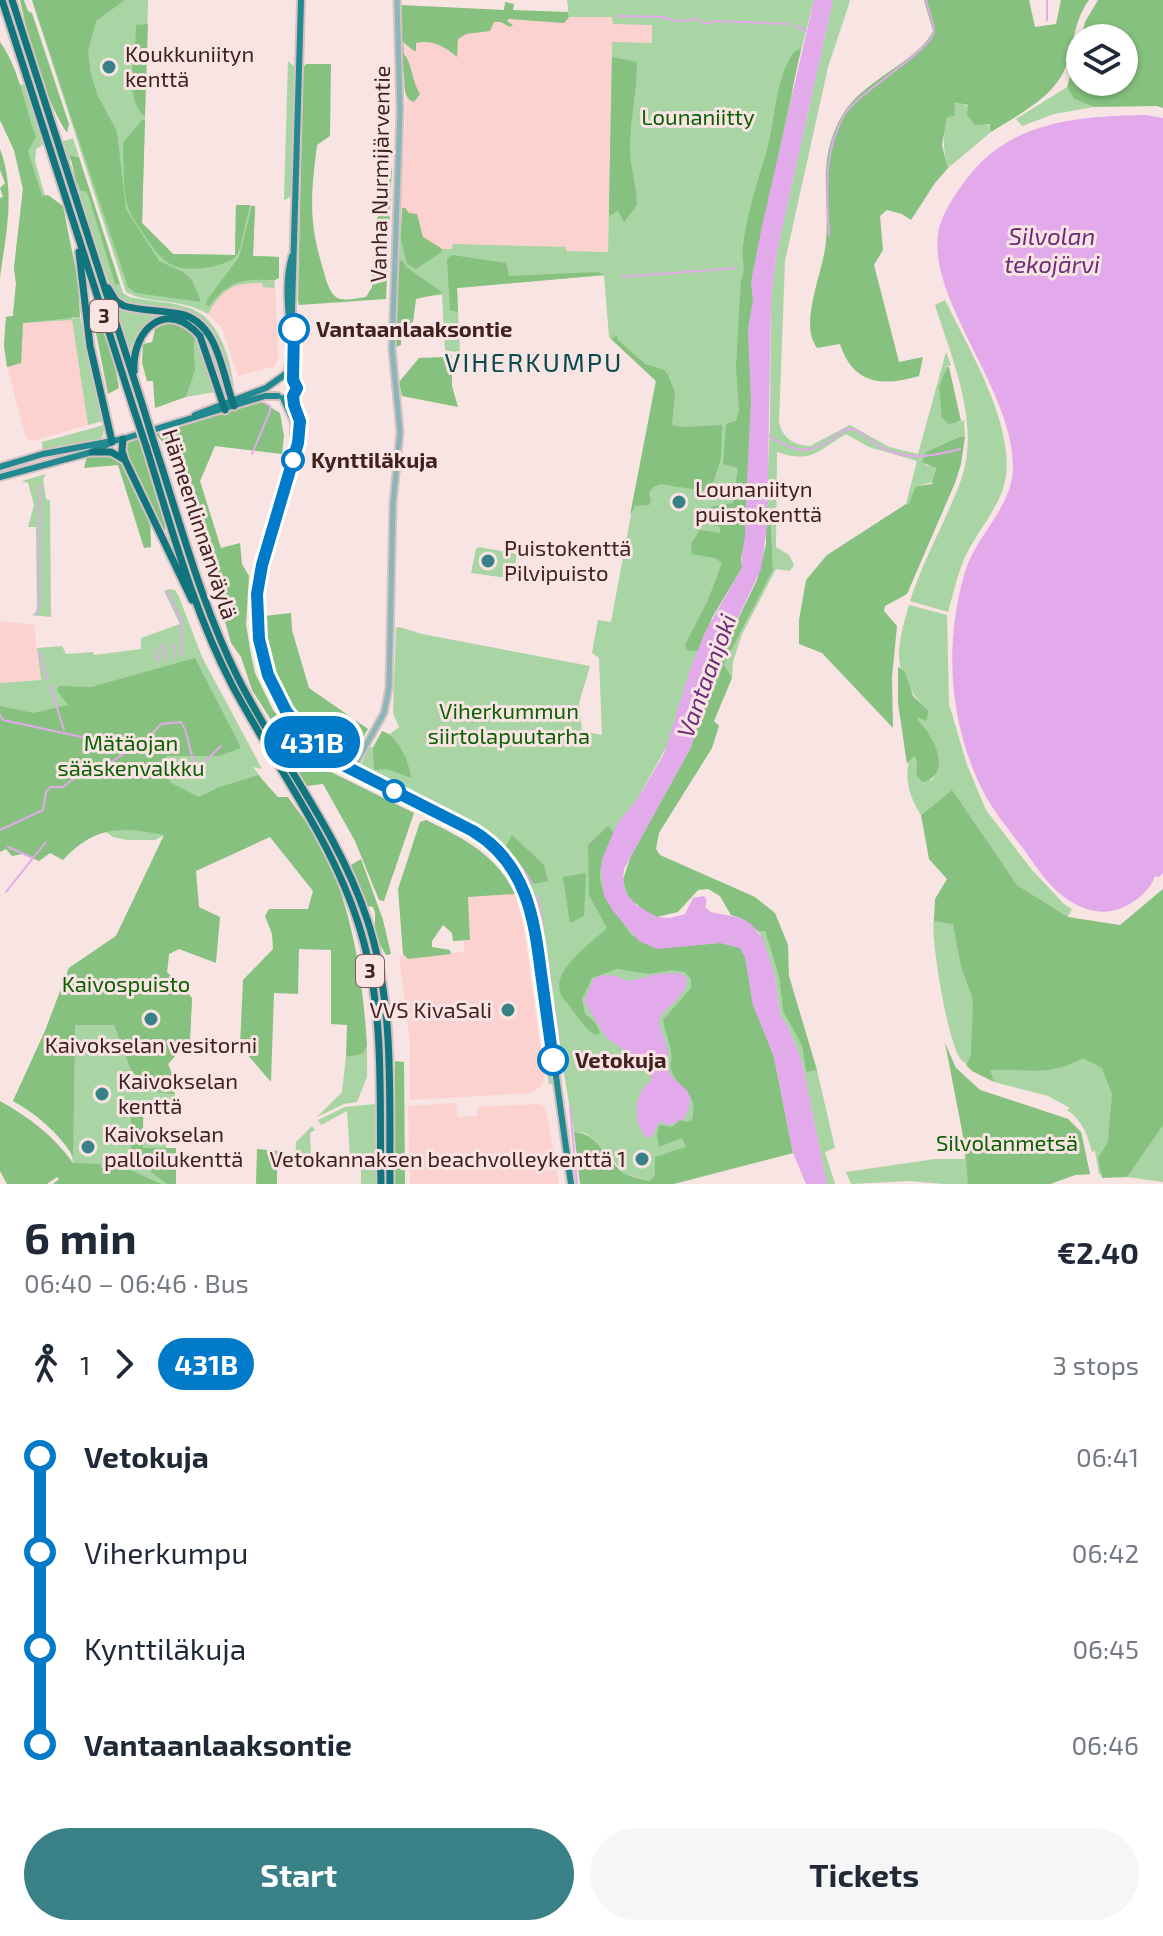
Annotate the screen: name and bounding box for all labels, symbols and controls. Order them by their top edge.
map controls [1066,24,1138,96]
button: layers [1066,24,1138,96]
place label: Koukkuniityn kenttä [125,40,254,91]
marker: Koukkuniityn kenttä [100,58,118,76]
street label: Vanha Nurmijärventie [364,65,395,283]
park label: Lounaniitty [641,103,755,129]
water label: Silvolan tekojärvi [1004,221,1100,278]
road number: 3 [90,300,118,332]
marker: Vantaanlaaksontie [279,314,309,344]
place label: Vantaanlaaksontie [316,315,513,341]
district label: VIHERKUMPU [445,346,623,377]
street label: Hämeenlinnanväylä [158,425,244,622]
place label: Kynttiläkuja [311,446,438,473]
marker: Kynttiläkuja [282,449,304,471]
place label: Lounaniityn puistokenttä [695,475,822,526]
marker: Lounaniityn puistokenttä [670,493,688,511]
place label: Puistokenttä Pilvipuisto [504,534,631,585]
marker: Puistokenttä Pilvipuisto [479,552,497,570]
water label: Vantaanjoki [670,610,741,741]
park label: Viherkummun siirtolapuutarha [428,697,590,748]
line badge: 431B [256,716,368,768]
text: 431B [280,725,344,759]
park label: Mätäojan sääskenvalkku [57,729,205,780]
unlabelled marker [383,780,405,802]
road number: 3 [356,955,384,987]
park label: Kaivospuisto [62,970,190,996]
place label: VVS KivaSali [369,996,492,1022]
marker: VVS KivaSali [499,1001,517,1019]
marker: Kaivokselan vesitorni [142,1010,160,1028]
place label: Kaivokselan vesitorni [45,1031,257,1057]
marker: Vetokuja [538,1045,568,1075]
place label: Vetokuja [575,1046,667,1072]
place label: Kaivokselan kenttä [118,1067,238,1118]
marker: Kaivokselan kenttä [93,1085,111,1103]
place label: Kaivokselan palloilukenttä [104,1120,243,1171]
park label: Silvolanmetsä [936,1129,1078,1155]
marker: Kaivokselan palloilukenttä [79,1138,97,1156]
place label: Vetokannaksen beachvolleykenttä 1 [270,1145,626,1171]
marker: Vetokannaksen beachvolleykenttä 1 [633,1150,651,1168]
text: 6 min [24,1210,137,1263]
text: €2.40 [1057,1234,1139,1270]
text: 06:40 – 06:46 · Bus [24,1267,249,1298]
icon: walk [24,1342,68,1386]
icon: forward [102,1342,146,1386]
text: 431B [174,1347,238,1381]
text: 1 [80,1349,90,1380]
text: 3 stops [1053,1349,1139,1380]
text: Vetokuja [84,1438,209,1474]
text: 06:41 [1076,1441,1139,1472]
text: Viherkumpu [84,1534,248,1570]
text: 06:42 [1072,1537,1139,1568]
text: Kynttiläkuja [84,1630,246,1666]
text: 06:45 [1072,1633,1139,1664]
text: Vantaanlaaksontie [84,1726,352,1762]
text: 06:46 [1071,1729,1139,1760]
button: Start [24,1828,574,1920]
button: Tickets [590,1828,1139,1920]

